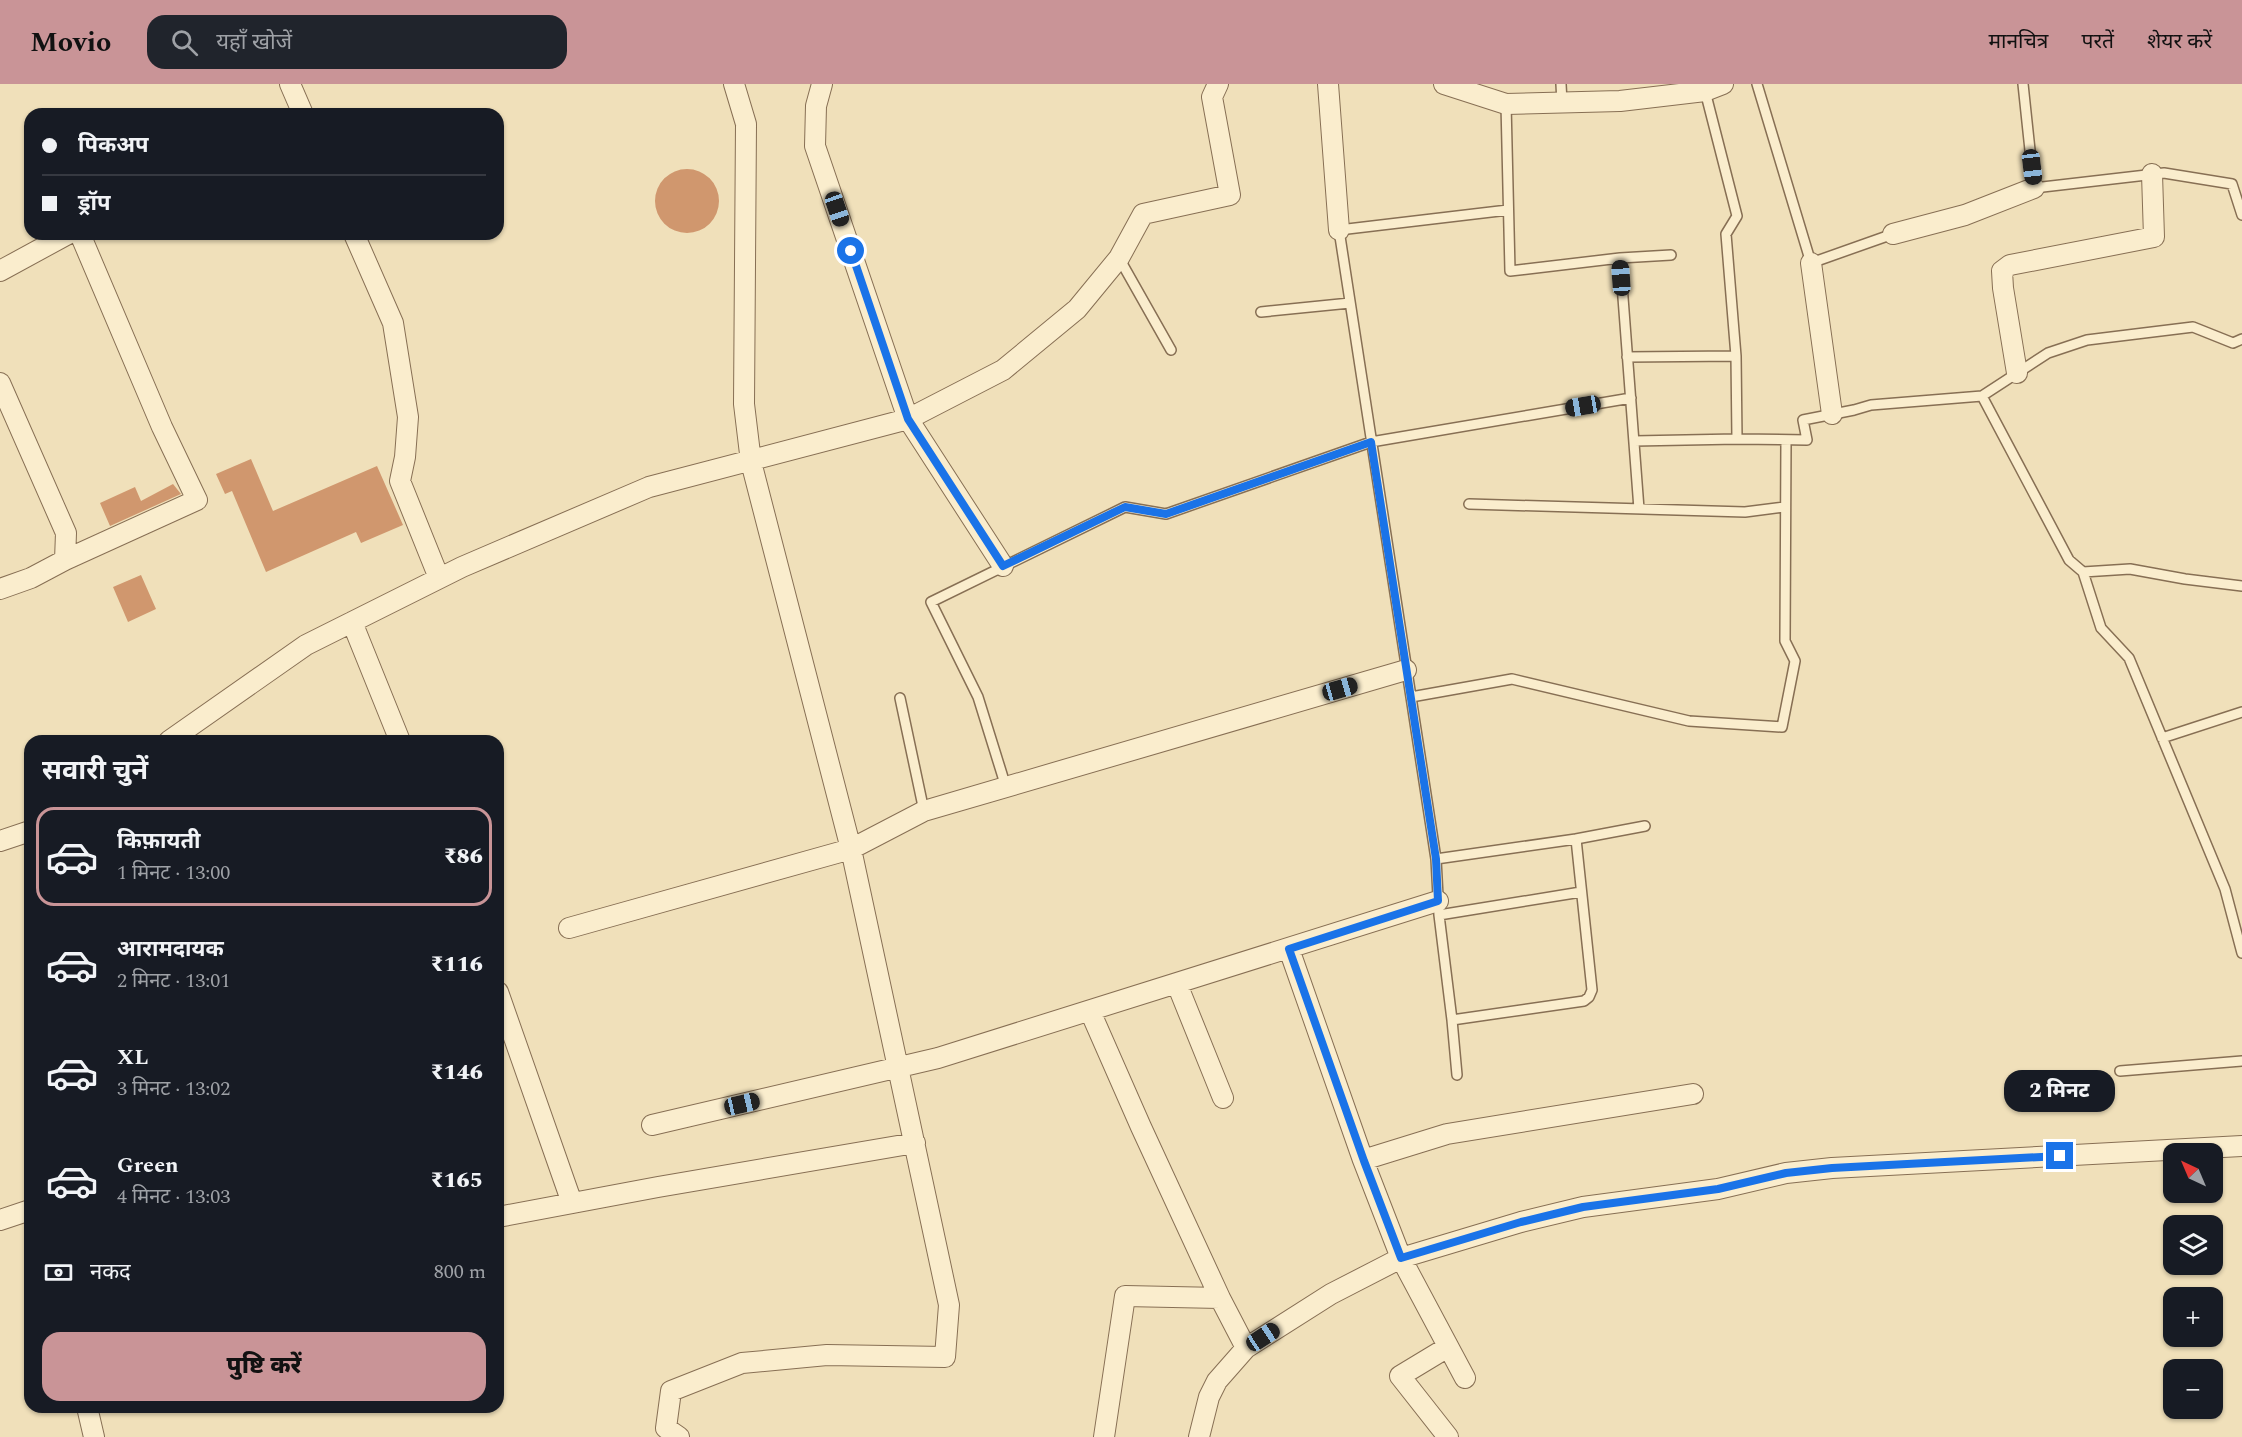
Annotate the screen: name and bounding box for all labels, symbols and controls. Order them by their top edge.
search box [147,15,567,69]
text: Movio [30,21,111,64]
icon: search [168,26,201,59]
text: यहाँ खोजें [216,26,292,59]
text: मानचित्र [1988,26,2048,58]
text: परतें [2081,26,2114,58]
text: शेयर करें [2147,26,2212,58]
text: पिकअप [78,129,149,162]
car [2021,148,2043,186]
text: ड्रॉप [78,187,111,220]
car [823,189,851,229]
route start [837,237,864,264]
car [1611,259,1631,297]
car [1564,394,1602,418]
car [1320,675,1360,703]
text: सवारी चुनें [42,750,148,792]
text: किफ़ायती [117,825,201,858]
icon: car [45,830,99,884]
text: ₹86 [443,840,483,873]
text: 1 मिनट · 13:00 [117,858,230,888]
text: आरामदायक [117,933,224,966]
icon: car [45,938,99,992]
text: ₹116 [430,948,483,981]
text: 2 मिनट · 13:01 [117,966,230,996]
text: XL [117,1041,148,1074]
icon: car [45,1046,99,1100]
text: ₹146 [430,1056,483,1089]
callout: 2 मिनट [2004,1069,2116,1111]
text: 3 मिनट · 13:02 [117,1074,230,1104]
text: 2 मिनट [2029,1076,2090,1106]
car [722,1091,762,1117]
route end [2046,1142,2073,1169]
north arrow [2163,1143,2223,1203]
map controls [2163,1143,2223,1419]
text: Green [117,1149,179,1182]
icon: car [45,1154,99,1208]
text: ₹165 [430,1164,483,1197]
text: 4 मिनट · 13:03 [117,1182,230,1212]
button: layers [2163,1215,2223,1275]
icon: cash [42,1256,75,1289]
text: नकद [90,1256,131,1289]
text: 800 m [434,1257,486,1287]
button: + [2163,1287,2223,1347]
car [1243,1320,1283,1354]
button: पुष्टि करें [42,1332,486,1401]
button: − [2163,1359,2223,1419]

